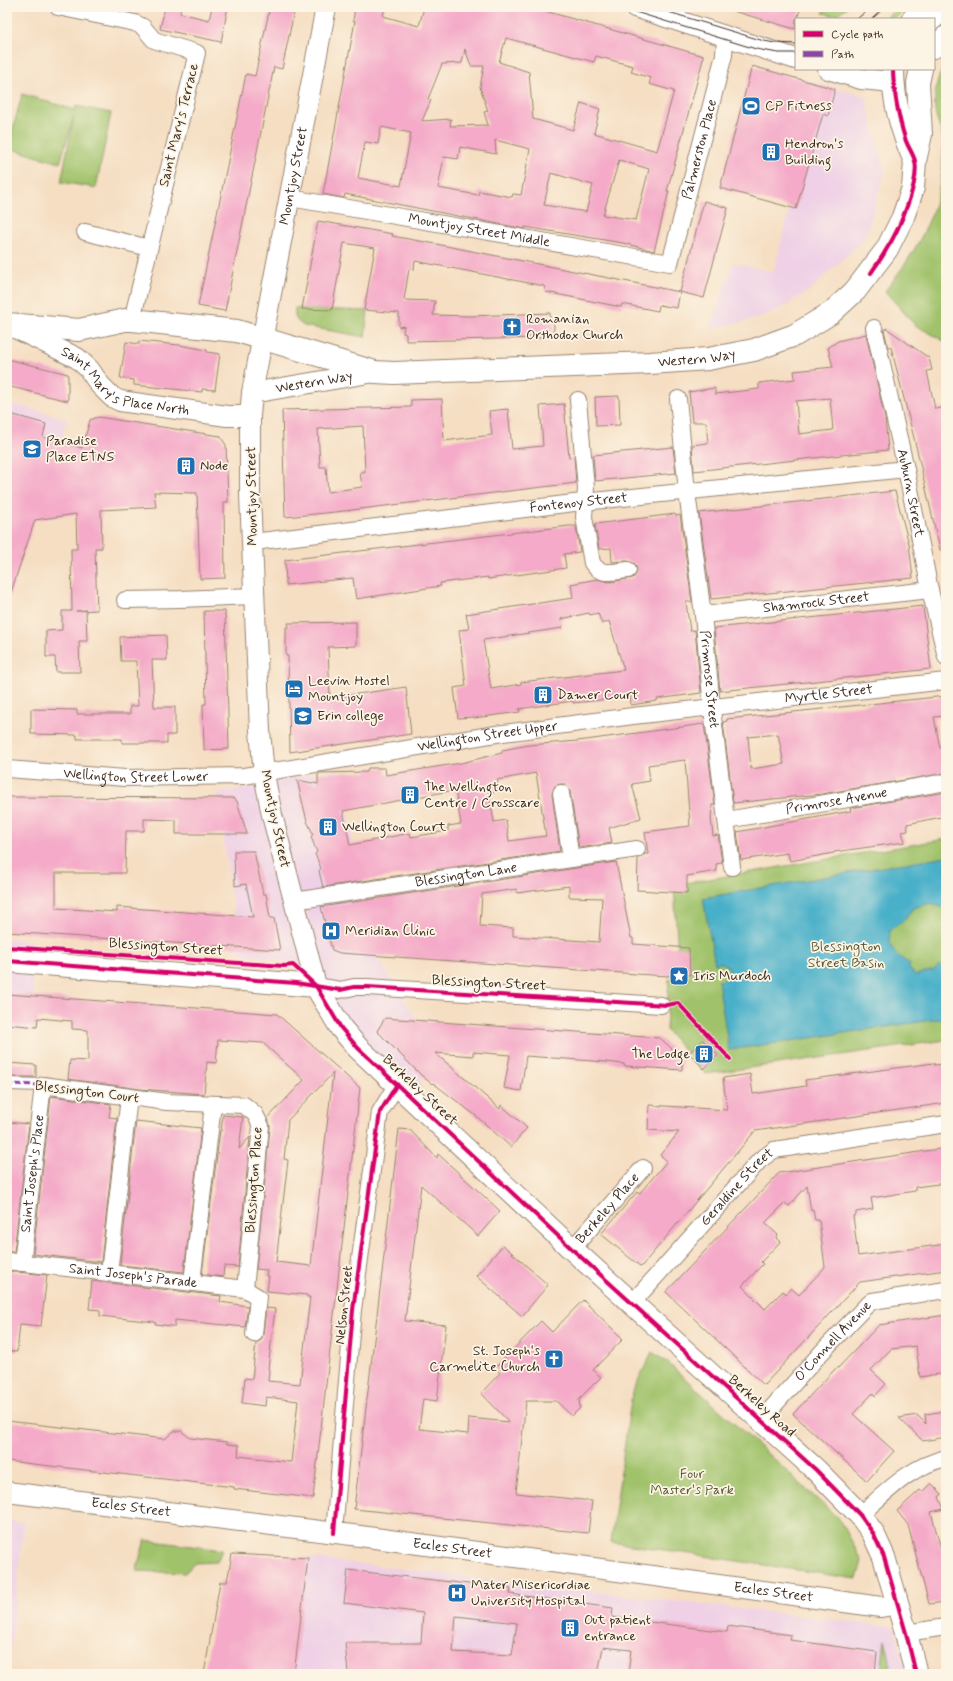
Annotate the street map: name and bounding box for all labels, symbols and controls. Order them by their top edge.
legend [795,18,935,70]
text: Cycle path [831,27,883,43]
text: Path [831,47,854,63]
street label: Saint Mary's Terrace [155,61,203,189]
sports icon: CP Fitness [740,95,762,117]
street label: Palmerston Place [678,97,721,201]
place label: CP Fitness [765,97,832,115]
street label: Mountjoy Street [275,125,312,226]
place label: Hendron's Building [785,135,843,171]
building icon: Hendron's Building [760,141,782,163]
street label: Mountjoy Street Middle [407,209,552,251]
place label: Romanian Orthodox Church [526,310,623,344]
church icon: Romanian Orthodox Church [501,316,523,338]
street label: Saint Mary's Place North [58,343,191,420]
street label: Western Way [657,345,737,371]
street label: Western Way [274,367,354,398]
place label: Paradise Place ETNS [46,432,114,466]
school or university icon: Paradise Place ETNS [21,438,43,460]
street label: Mountjoy Street [242,446,262,546]
street label: Auburn Street [893,447,928,539]
building icon: Node [175,455,197,477]
place label: Node [200,457,228,475]
street label: Fontenoy Street [529,489,629,517]
street label: Shamrock Street [762,588,871,617]
street label: Primrose Street [696,629,723,729]
place label: Leevin Hostel Mountjoy [308,672,390,706]
hotel icon: Leevin Hostel Mountjoy [283,678,305,700]
street label: Myrtle Street [784,680,874,708]
building icon: Damer Court [532,684,554,706]
place label: Damer Court [557,686,639,704]
school or university icon: Erin college [292,705,314,727]
place label: Erin college [317,707,384,726]
street label: Wellington Street Upper [416,717,559,756]
street label: Wellington Street Lower [63,764,209,788]
street label: Mountjoy Street [256,768,294,870]
place label: The Wellington Centre / Crosscare [424,778,540,812]
street label: Primrose Avenue [784,783,889,819]
building icon: The Wellington Centre / Crosscare [399,784,421,806]
building icon: Wellington Court [317,816,339,838]
place label: Wellington Court [342,818,447,838]
street label: Blessington Lane [414,858,518,892]
hospital icon: Meridian Clinic [320,920,342,942]
place label: Meridian Clinic [345,922,436,940]
street label: Blessington Street [108,934,224,961]
park label: Blessington Street Basin [808,938,884,972]
place icon: Iris Murdoch [668,965,690,987]
place label: Iris Murdoch [693,967,771,985]
street label: Blessington Street [431,971,547,996]
building icon: The Lodge [693,1043,715,1065]
place label: The Lodge [631,1045,690,1065]
street label: Berkeley Street [379,1050,462,1130]
street label: Blessington Court [34,1077,140,1108]
street label: Saint Joseph's Place [17,1114,48,1233]
street label: Blessington Place [241,1126,268,1234]
street label: Geraldine Street [696,1144,777,1230]
street label: Berkeley Place [572,1169,644,1248]
street label: Saint Joseph's Parade [68,1259,199,1292]
street label: Nelson Street [331,1265,357,1345]
street label: O'Connell Avenue [791,1296,876,1385]
place label: St. Joseph's Carmelite Church [429,1342,540,1376]
church icon: St. Joseph's Carmelite Church [543,1348,565,1370]
street label: Berkeley Road [725,1371,799,1441]
park label: Four Master's Park [650,1465,734,1499]
street label: Eccles Street [90,1494,172,1521]
street label: Eccles Street [411,1534,494,1563]
place label: Mater Misericordiae University Hospital [471,1576,591,1610]
street label: Eccles Street [733,1578,815,1607]
hospital icon: Mater Misericordiae University Hospital [446,1582,468,1604]
place label: Out patient entrance [584,1611,651,1645]
building icon: Out patient entrance [559,1617,581,1639]

